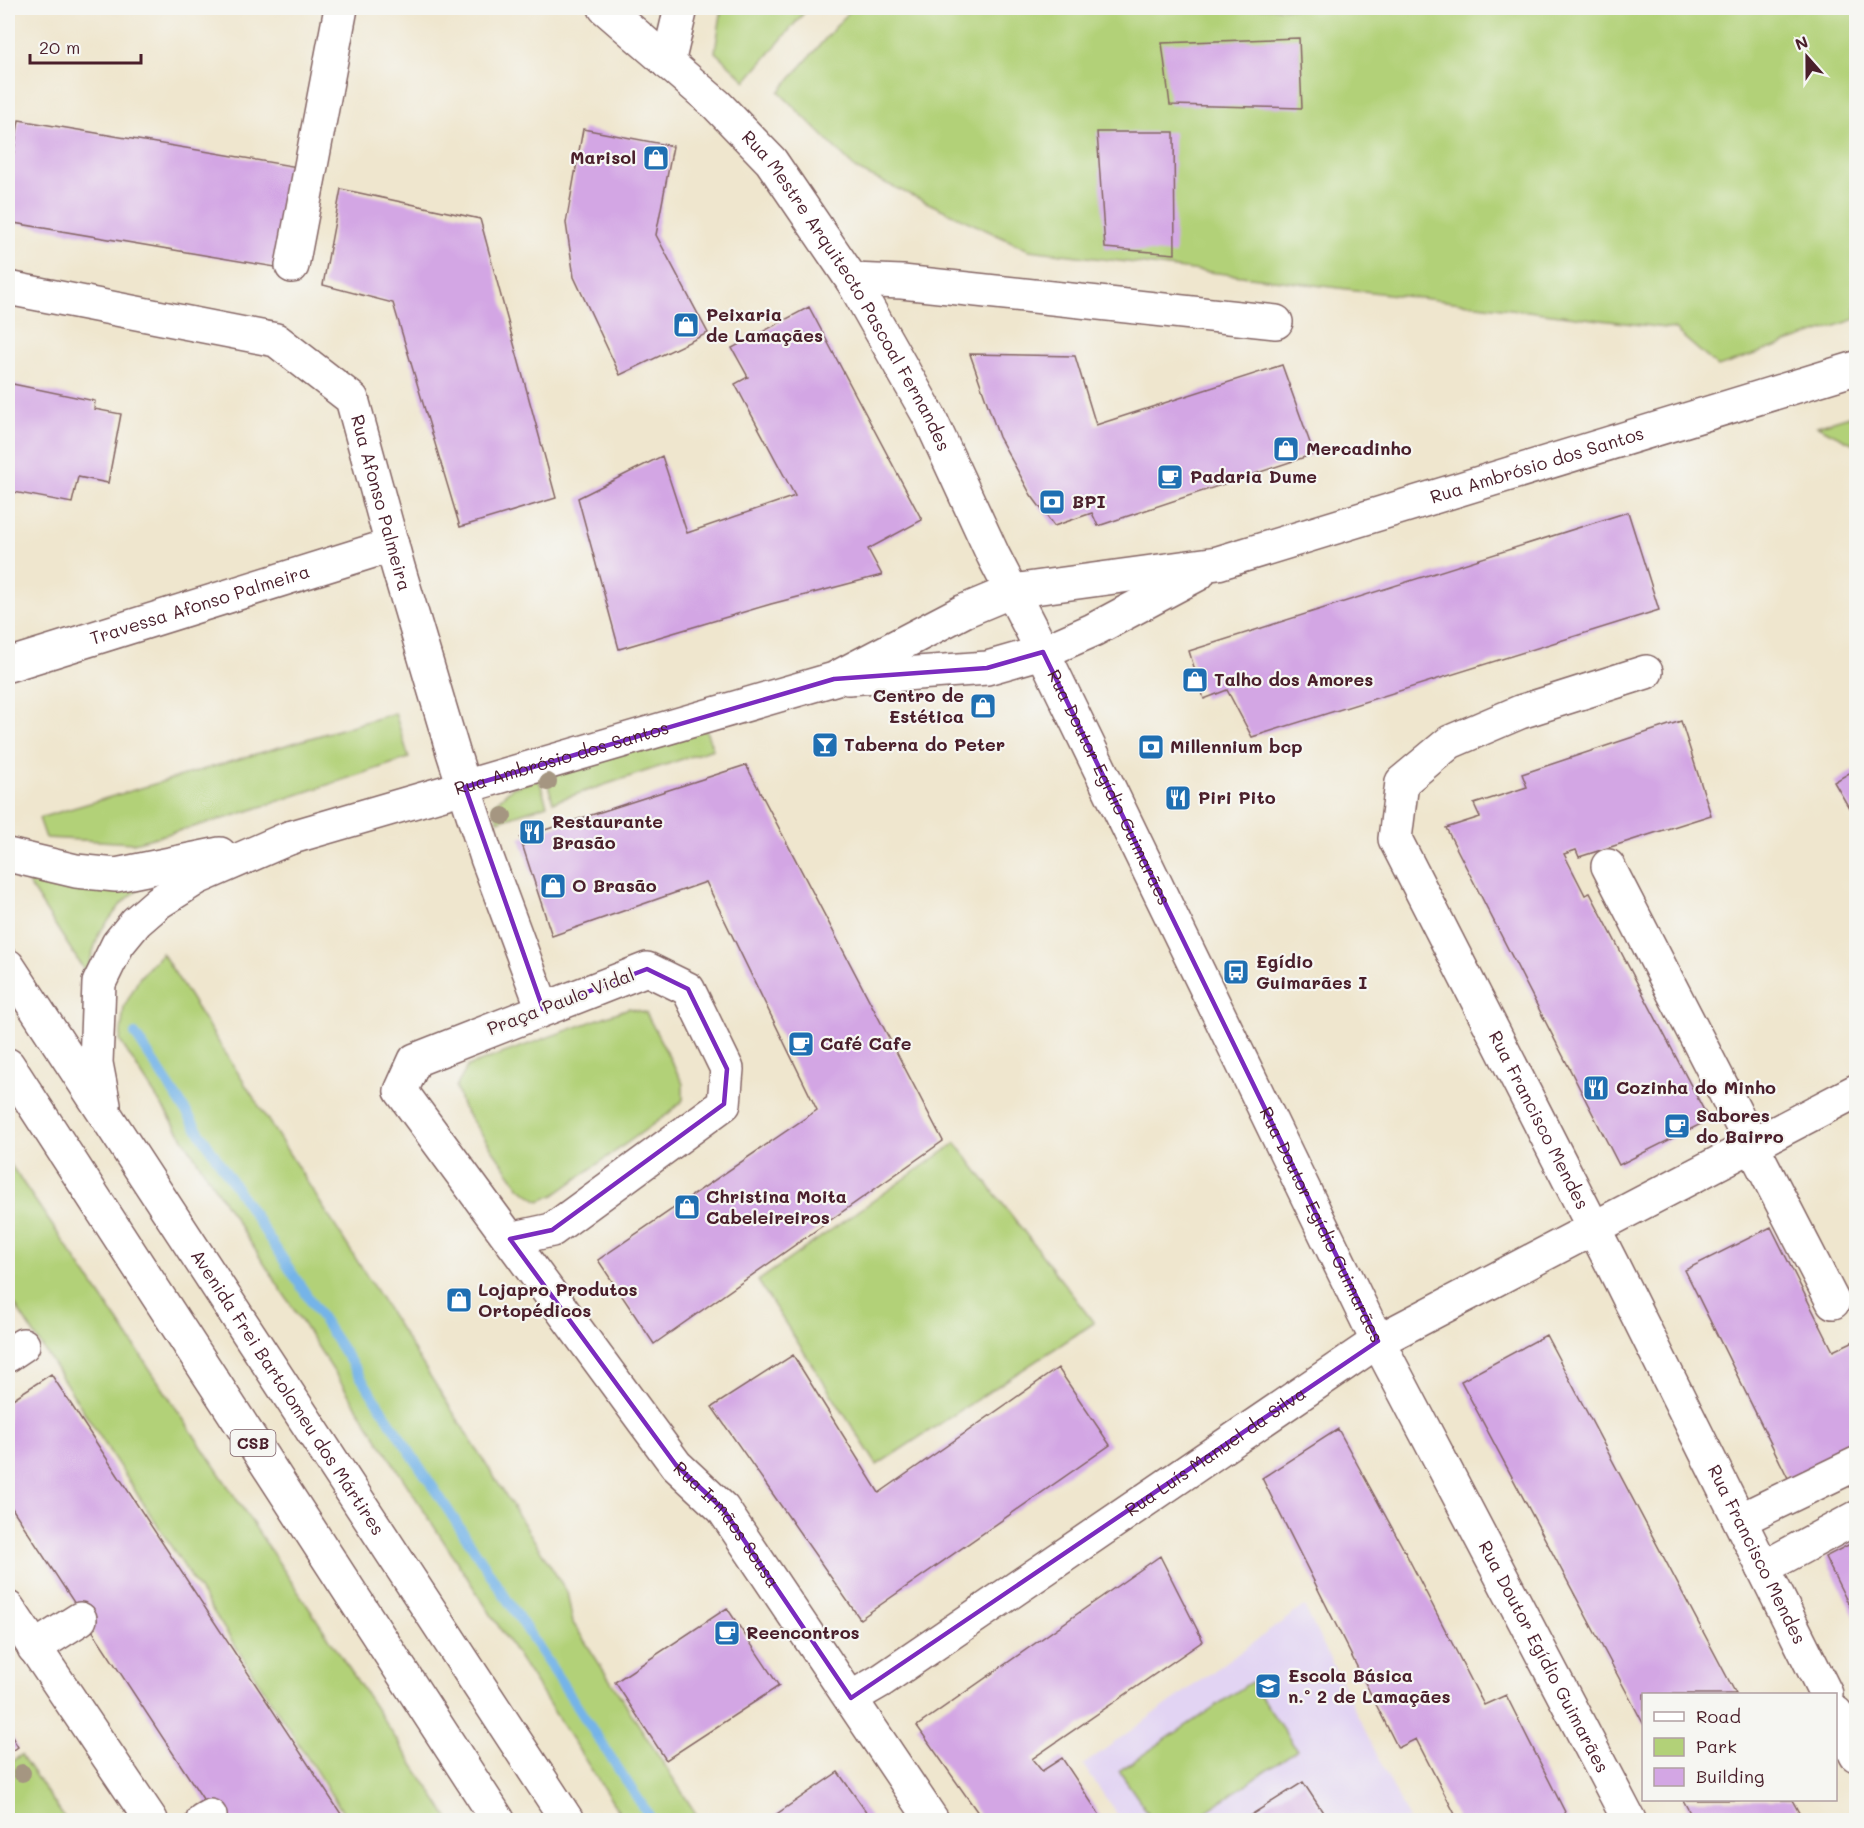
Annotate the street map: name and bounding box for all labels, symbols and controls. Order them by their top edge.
scale bar [30,27,141,65]
north arrow [1777,27,1837,87]
text: N [1792,31,1811,55]
text: 20 m [39,35,80,59]
street label: Rua Mestre Arquitecto Pascoal Fernandes [737,125,957,455]
shop icon: Marisol [641,143,671,173]
place label: Marisol [570,145,636,169]
place label: Peixaria de Lamaçães [706,302,823,347]
shop icon: Peixaria de Lamaçães [671,310,701,340]
street label: Rua Afonso Palmeira [346,412,417,594]
street label: Rua Ambrósio dos Santos [1427,421,1647,509]
shop icon: Mercadinho [1271,434,1301,464]
place label: Mercadinho [1306,436,1412,460]
cafe icon: Padaria Dume [1155,462,1185,492]
place label: Padaria Dume [1190,464,1317,488]
bank icon: BPI [1037,487,1067,517]
place label: BPI [1072,489,1106,513]
street label: Travessa Afonso Palmeira [87,559,312,650]
street label: Rua Doutor Egídio Guimarães [1042,665,1177,909]
shop icon: Talho dos Amores [1180,665,1210,695]
place label: Talho dos Amores [1214,667,1373,691]
place label: Centro de Estética [873,683,964,728]
shop icon: Centro de Estética [968,691,998,721]
street label: Rua Ambrósio dos Santos [451,715,671,800]
bar icon: Taberna do Peter [810,730,840,760]
place label: Taberna do Peter [844,732,1005,756]
bank icon: Millennium bcp [1136,732,1166,762]
place label: Millennium bcp [1170,734,1302,758]
restaurant icon: Piri Pito [1163,783,1193,813]
place label: Piri Pito [1198,785,1276,809]
place label: Restaurante Brasão [552,809,663,854]
restaurant icon: Restaurante Brasão [517,817,547,847]
shop icon: O Brasão [538,871,568,901]
place label: O Brasão [572,873,657,897]
place label: Egídio Guimarães I [1256,949,1368,994]
bus stop icon: Egídio Guimarães I [1221,957,1251,987]
street label: Praça Paulo Vidal [484,962,638,1040]
street label: Rua Francisco Mendes [1484,1026,1595,1213]
cafe icon: Café Cafe [786,1029,816,1059]
place label: Café Cafe [820,1031,912,1055]
restaurant icon: Cozinha do Minho [1581,1073,1611,1103]
place label: Cozinha do Minho [1616,1075,1776,1099]
street label: Rua Doutor Egídio Guimarães [1255,1103,1389,1346]
place label: Sabores do Bairro [1696,1103,1784,1148]
cafe icon: Sabores do Bairro [1662,1111,1692,1141]
place label: Christina Moita Cabeleireiros [706,1184,847,1229]
shop icon: Christina Moita Cabeleireiros [672,1192,702,1222]
street label: Avenida Frei Bartolomeu dos Mártires [186,1245,390,1540]
place label: Lojapro Produtos Ortopédicos [478,1277,638,1322]
shop icon: Lojapro Produtos Ortopédicos [444,1285,474,1315]
street label: Rua Luís Manuel da Silva [1120,1381,1310,1521]
road number: CSB [230,1430,276,1456]
street label: Rua Irmãos Sousa [669,1456,785,1592]
street label: Rua Francisco Mendes [1703,1460,1812,1648]
street label: Rua Doutor Egídio Guimarães [1474,1536,1615,1777]
cafe icon: Reencontros [712,1618,742,1648]
place label: Reencontros [746,1620,860,1644]
place label: Escola Básica n.º 2 de Lamaçães [1288,1663,1451,1708]
school or university icon: Escola Básica n.º 2 de Lamaçães [1253,1671,1283,1701]
legend [1642,1693,1837,1801]
text: Road [1696,1704,1741,1728]
text: Park [1696,1734,1737,1758]
text: Building [1696,1764,1764,1788]

